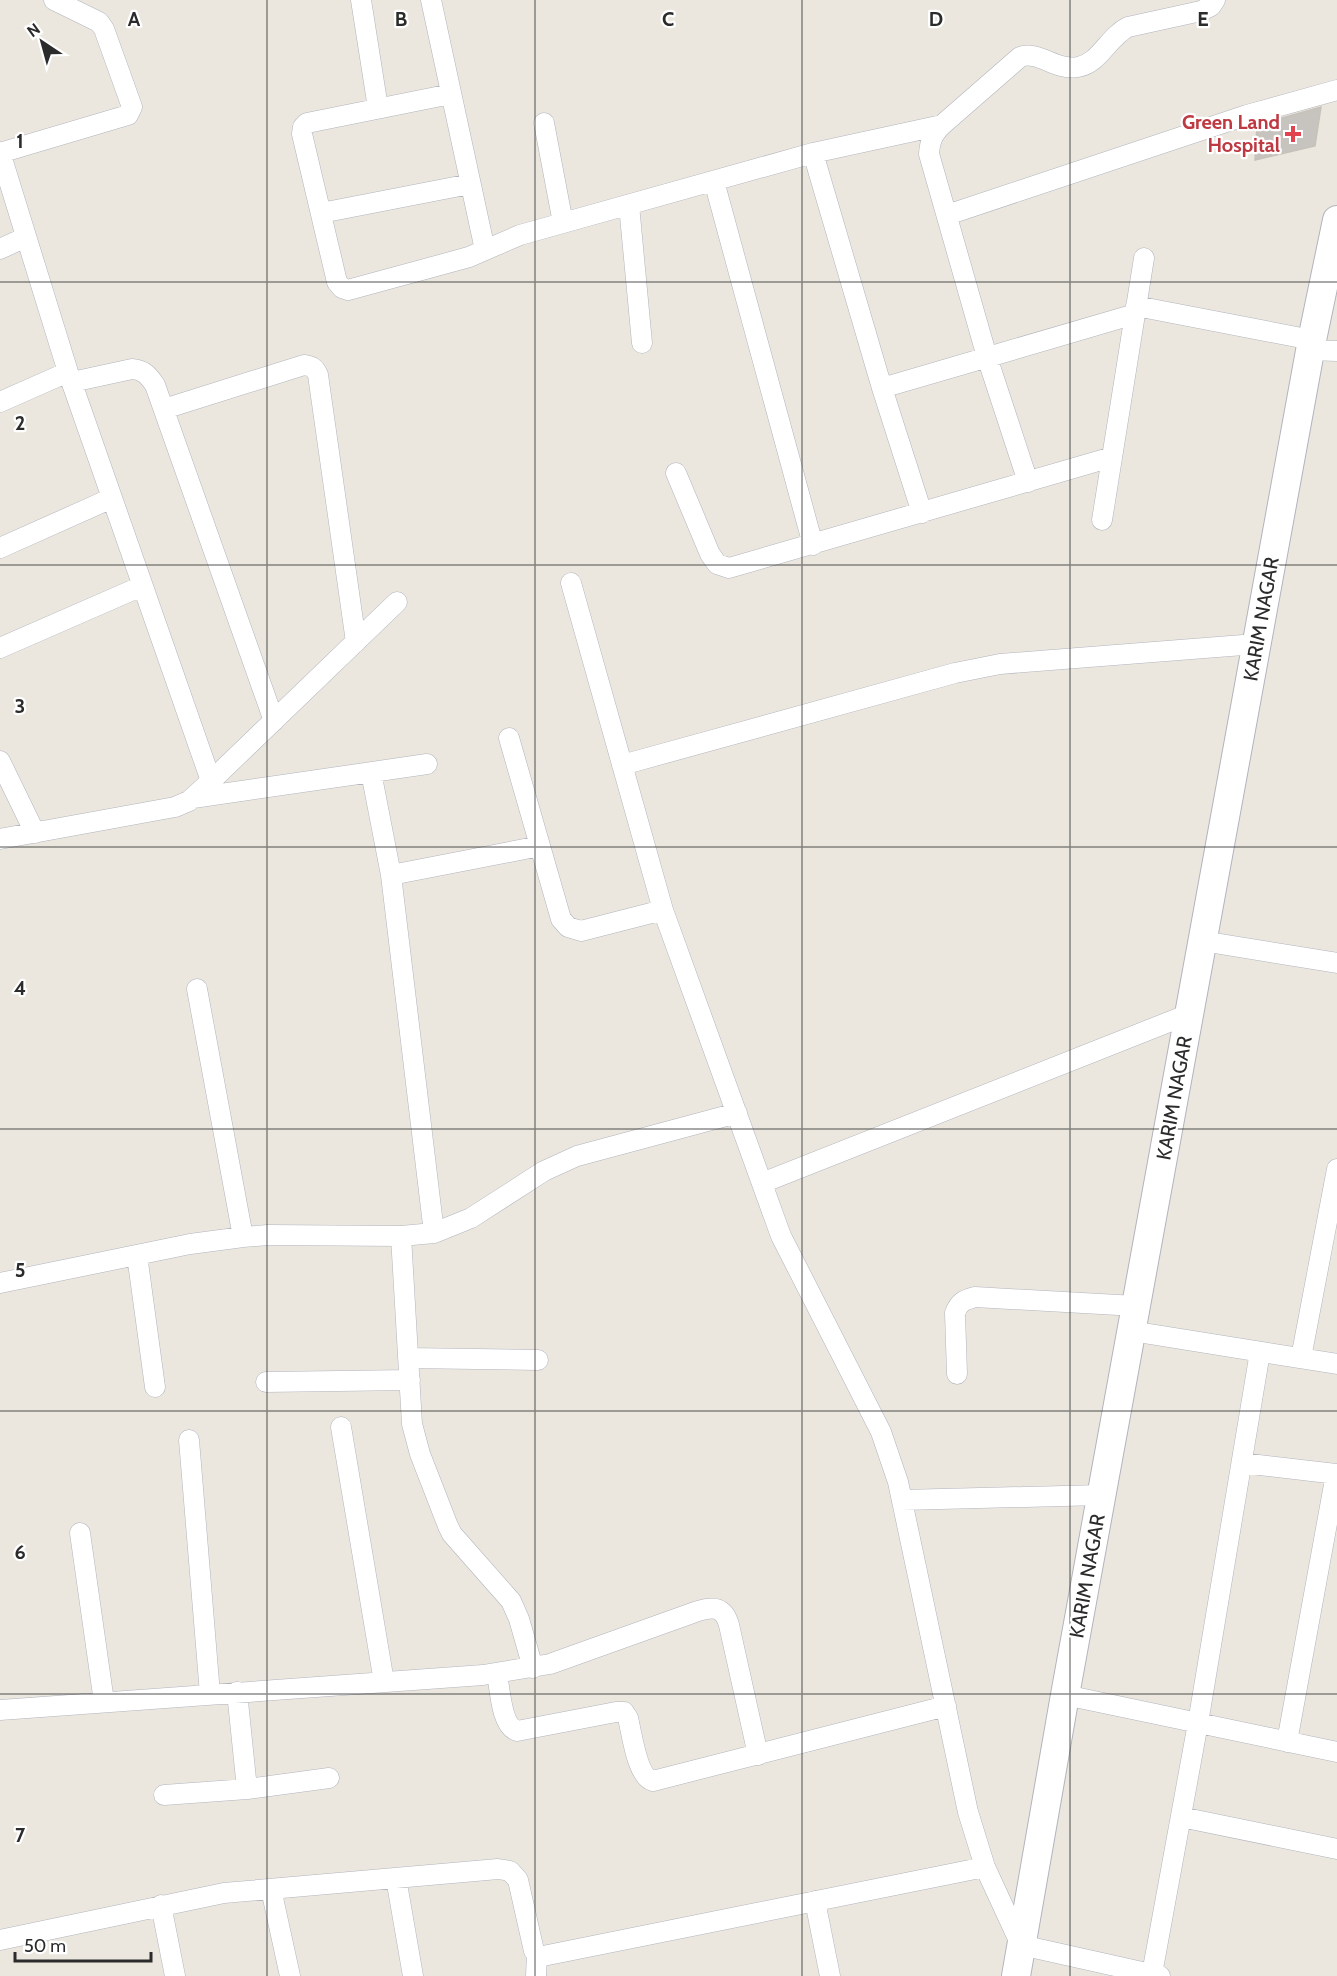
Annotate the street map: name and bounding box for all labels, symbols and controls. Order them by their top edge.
text: A [128,7,141,31]
text: B [395,7,407,31]
text: C [662,7,674,31]
text: D [929,7,943,31]
text: E [1197,7,1209,31]
north arrow [12,12,72,72]
text: N [23,19,44,41]
place label: Green Land Hospital [1182,110,1280,157]
marker: Green Land Hospital [1284,125,1302,143]
text: 1 [16,129,24,153]
text: 2 [15,411,25,435]
street label: KARIM NAGAR [1238,555,1284,683]
text: 3 [15,694,25,718]
text: 4 [14,976,26,1000]
street label: KARIM NAGAR [1151,1034,1197,1162]
text: 5 [15,1258,25,1282]
street label: KARIM NAGAR [1064,1512,1110,1640]
text: 6 [14,1540,26,1564]
text: 7 [15,1823,26,1847]
scale bar [15,1925,152,1963]
text: 50 m [24,1935,66,1957]

